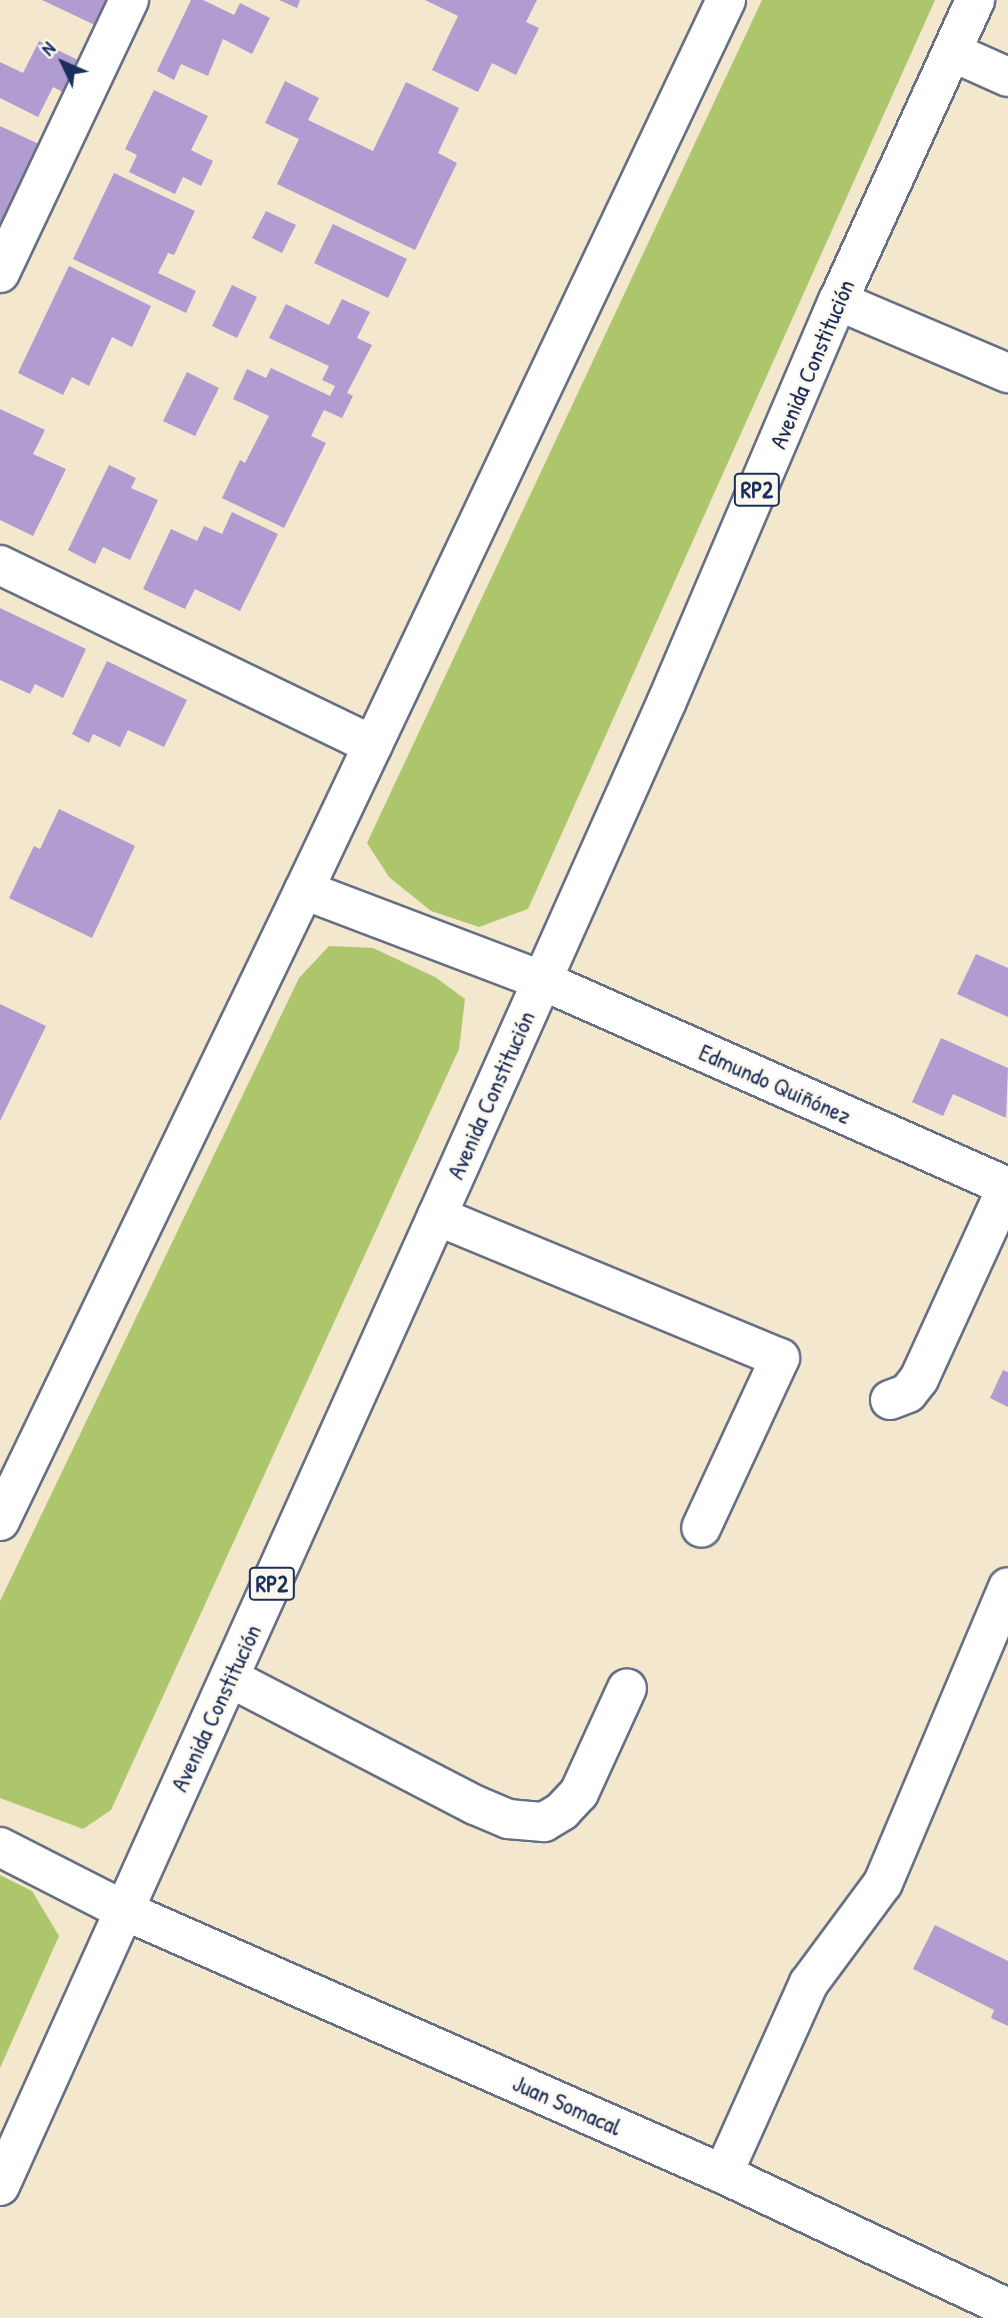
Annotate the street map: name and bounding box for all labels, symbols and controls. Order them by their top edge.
north arrow [28,28,98,98]
text: N [35,36,61,61]
street label: Avenida Constitución [763,275,861,453]
road number: RP2 [732,470,782,510]
street label: Avenida Constitución [441,1006,541,1184]
street label: Edmundo Quiñónez [695,1038,855,1130]
road number: RP2 [247,1564,296,1604]
street label: Avenida Constitución [165,1620,267,1796]
street label: Juan Somacal [508,2068,626,2142]

